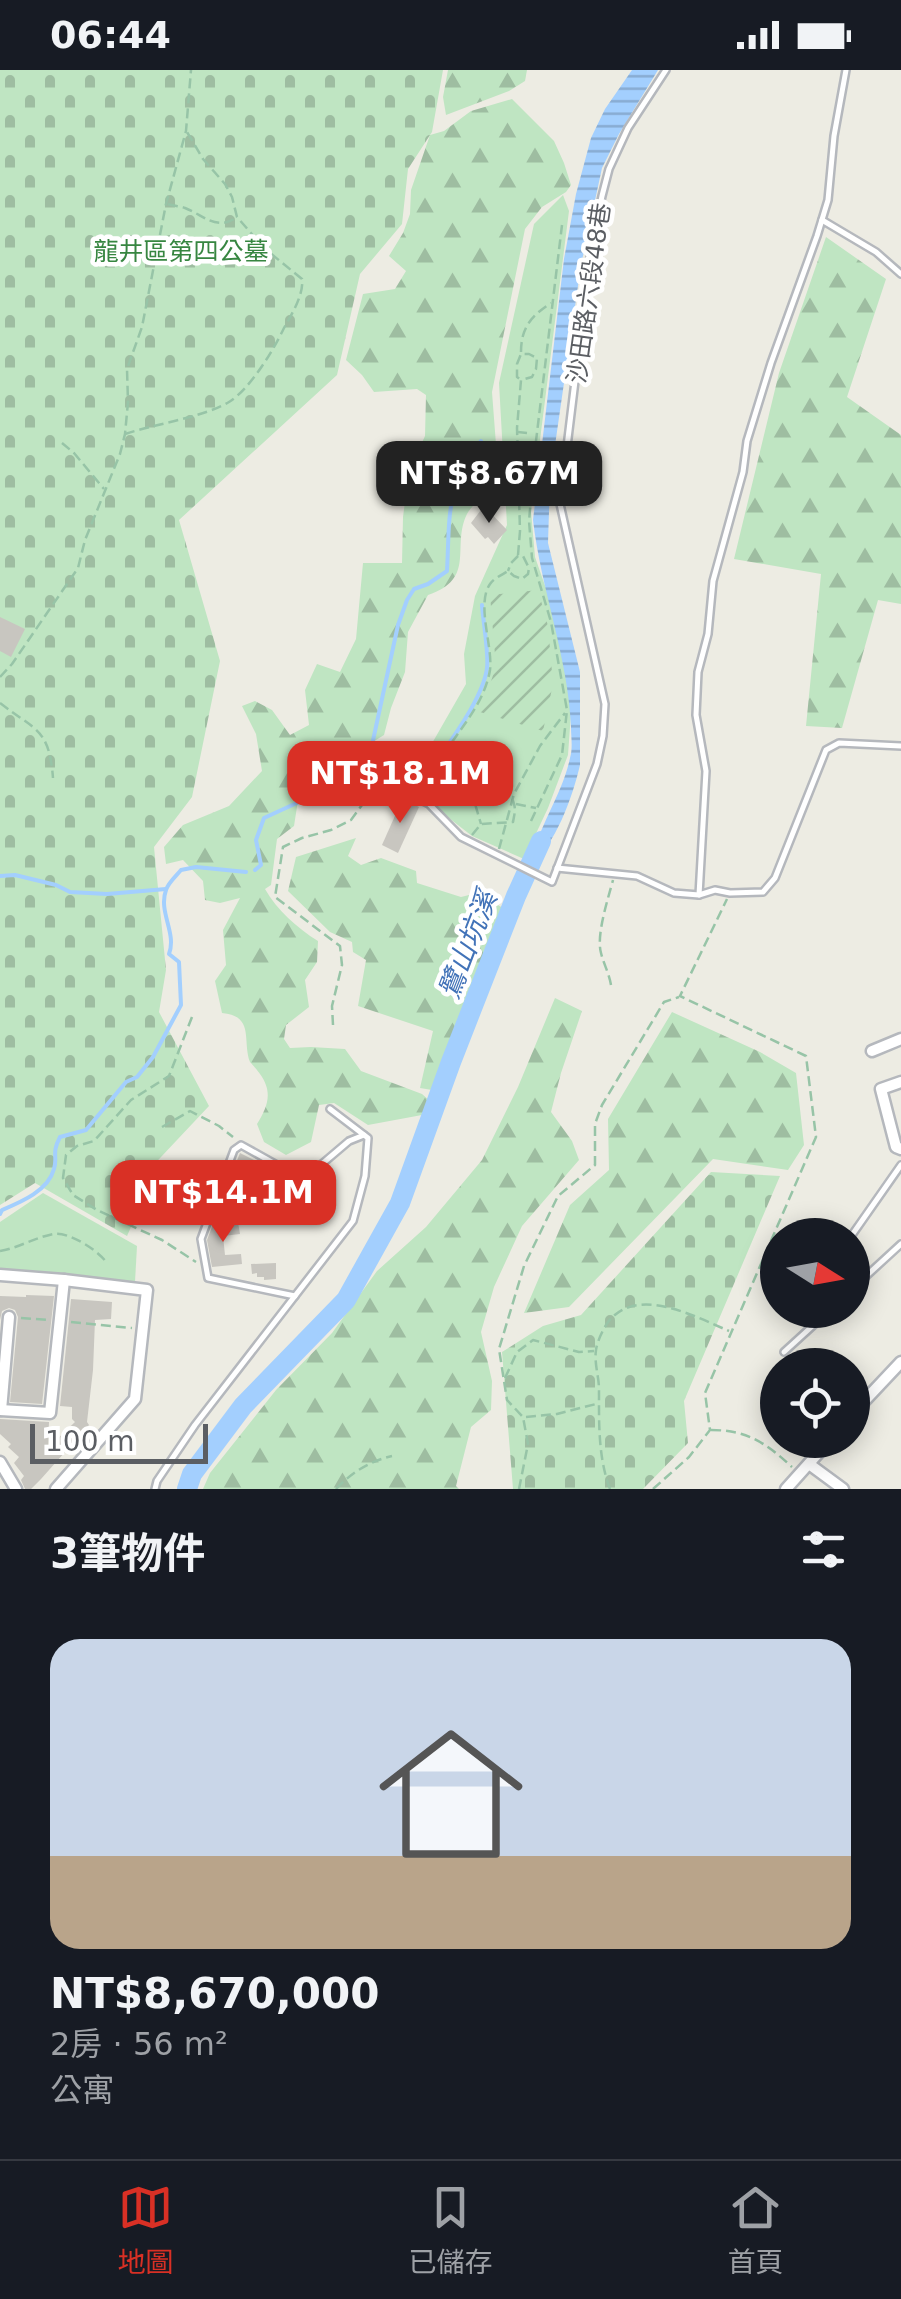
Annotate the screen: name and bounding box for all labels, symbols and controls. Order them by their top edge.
text: 06:44 [50,13,171,57]
street label: 沙田路六段48巷 [562,201,616,385]
park label: 龍井區第四公墓 [93,237,269,266]
pin: NT$8.67M [386,441,592,526]
text: NT$8.67M [398,454,580,492]
pin: NT$18.1M [297,741,503,826]
text: NT$18.1M [309,754,491,792]
water label: 鷺山坑溪 [433,883,505,1003]
pin: NT$14.1M [120,1160,326,1245]
text: NT$14.1M [132,1173,314,1211]
north arrow [760,1218,870,1328]
map controls [760,1218,870,1458]
button: locate [760,1348,870,1458]
scale bar [30,1419,208,1464]
text: 100 m [45,1425,135,1458]
icon: filters [796,1522,851,1577]
text: 3筆物件 [50,1529,205,1578]
icon: home [361,1704,541,1884]
text: NT$8,670,000 [50,1969,380,2018]
text: 2房 · 56 m² [50,2025,228,2063]
text: 公寓 [50,2071,114,2109]
tab: 地圖 [117,2180,174,2280]
tab: 已儲存 [408,2180,493,2280]
tab: 首頁 [727,2180,784,2280]

